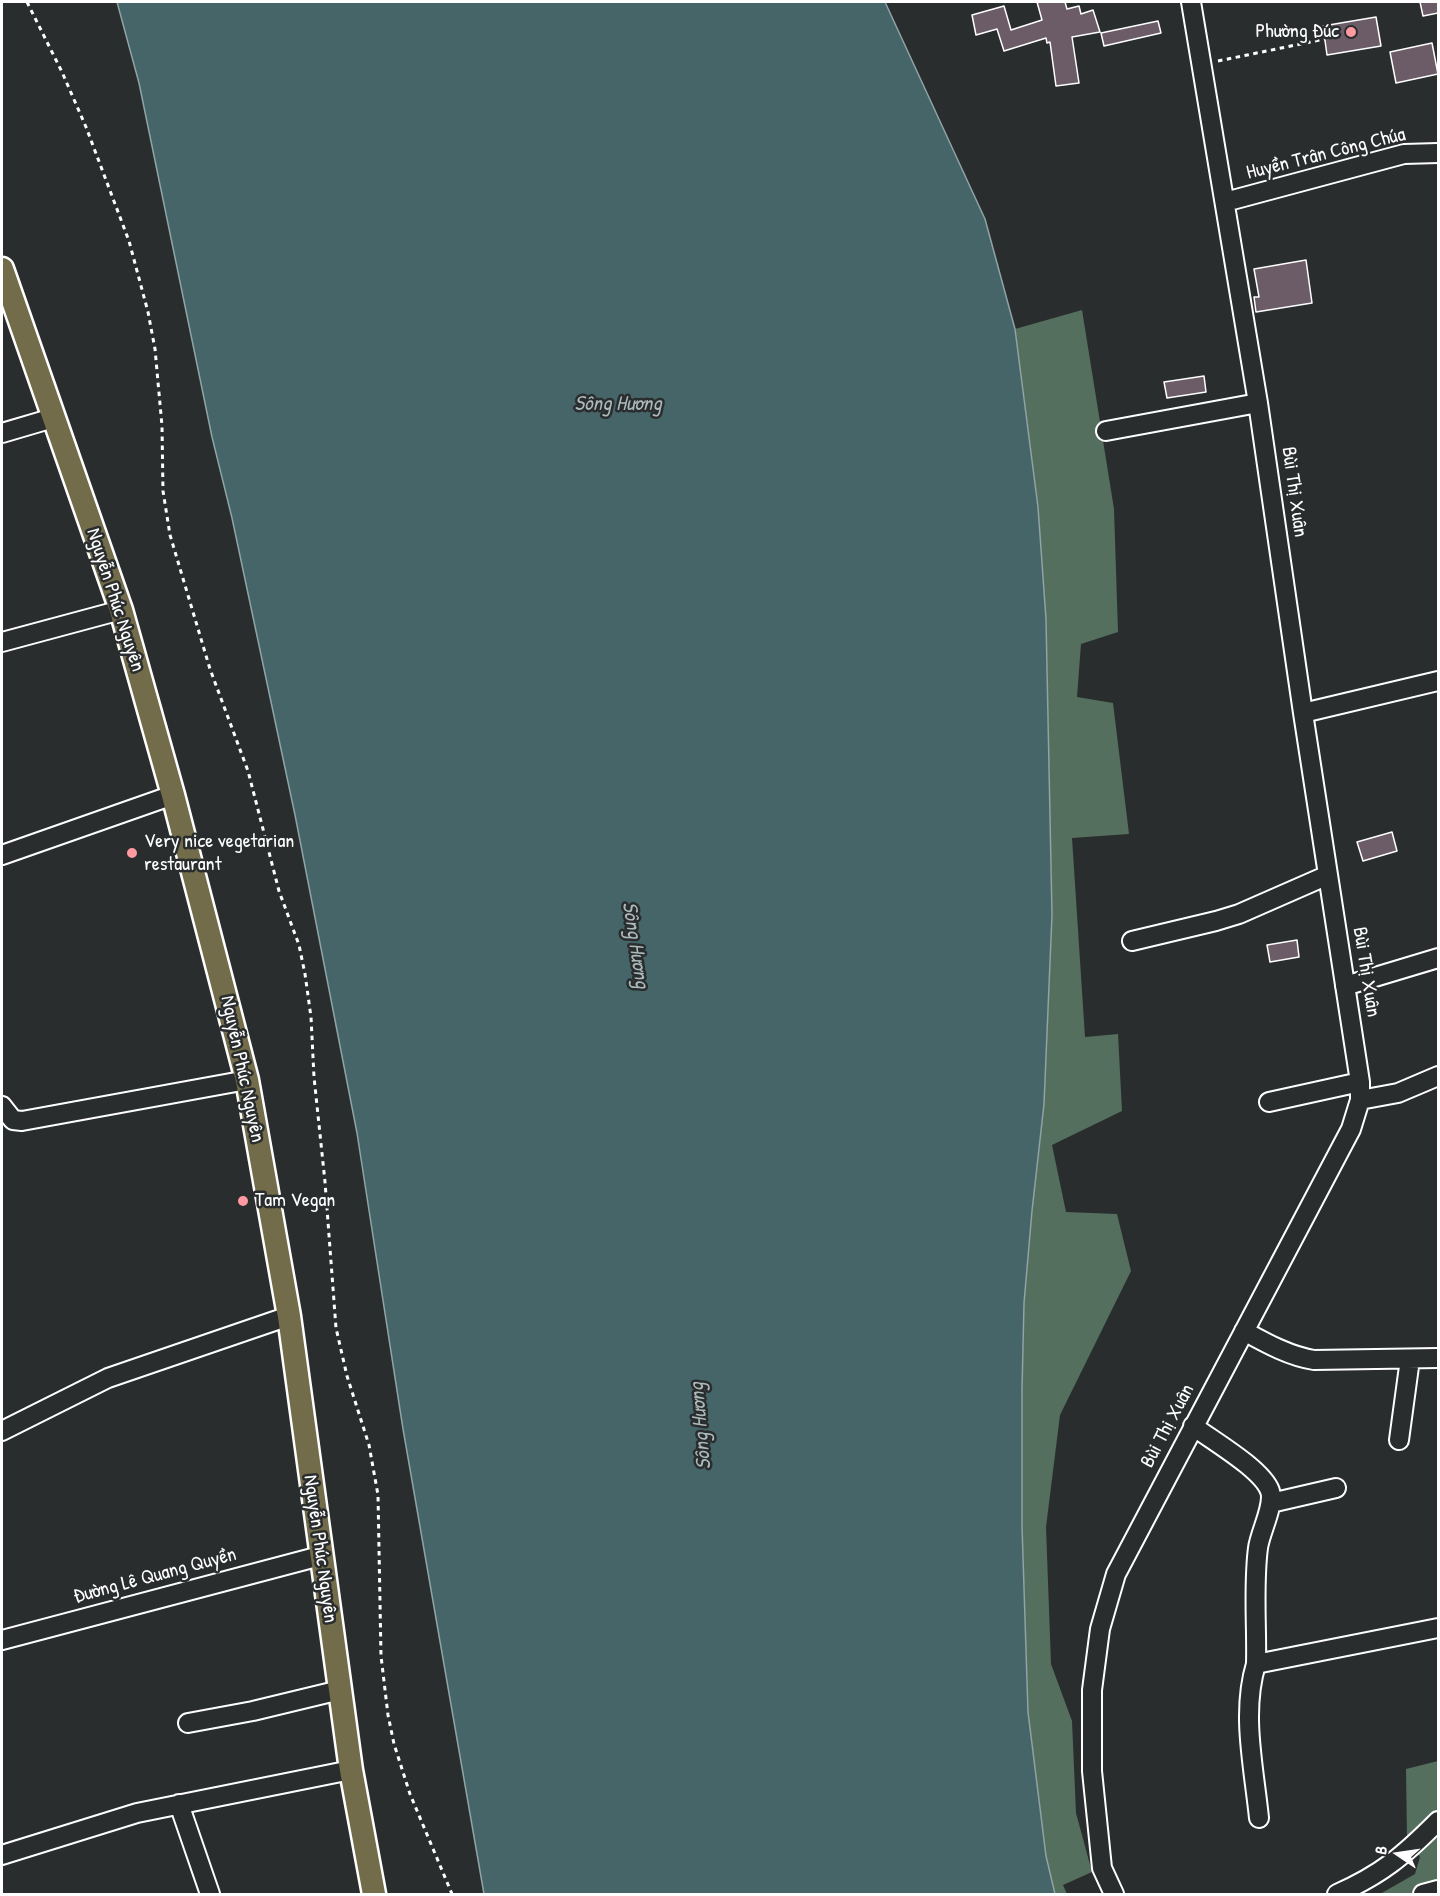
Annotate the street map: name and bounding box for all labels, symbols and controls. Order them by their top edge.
place label: Phường Đúc [1256,20,1339,44]
marker: Phường Đúc [1344,25,1358,39]
street label: Huyền Trân Công Chúa [1244,123,1408,185]
water label: Sông Hương [574,391,662,417]
street label: Bùi Thị Xuân [1276,445,1312,539]
street label: Nguyễn Phúc Nguyên [81,525,149,675]
place label: Very nice vegetarian restaurant [144,830,294,877]
marker: Very nice vegetarian restaurant [125,846,139,860]
water label: Sông Hương [616,900,654,990]
street label: Bùi Thị Xuân [1347,925,1385,1019]
street label: Nguyễn Phúc Nguyên [215,994,269,1144]
place label: Tam Vegan [255,1189,335,1213]
marker: Tam Vegan [236,1194,250,1208]
street label: Bùi Thị Xuân [1136,1380,1200,1472]
water label: Sông Hương [685,1381,717,1471]
street label: Nguyễn Phúc Nguyên [298,1474,342,1624]
street label: Đường Lê Quang Quyền [71,1543,239,1609]
north arrow [1368,1824,1428,1884]
text: B [1369,1844,1392,1856]

